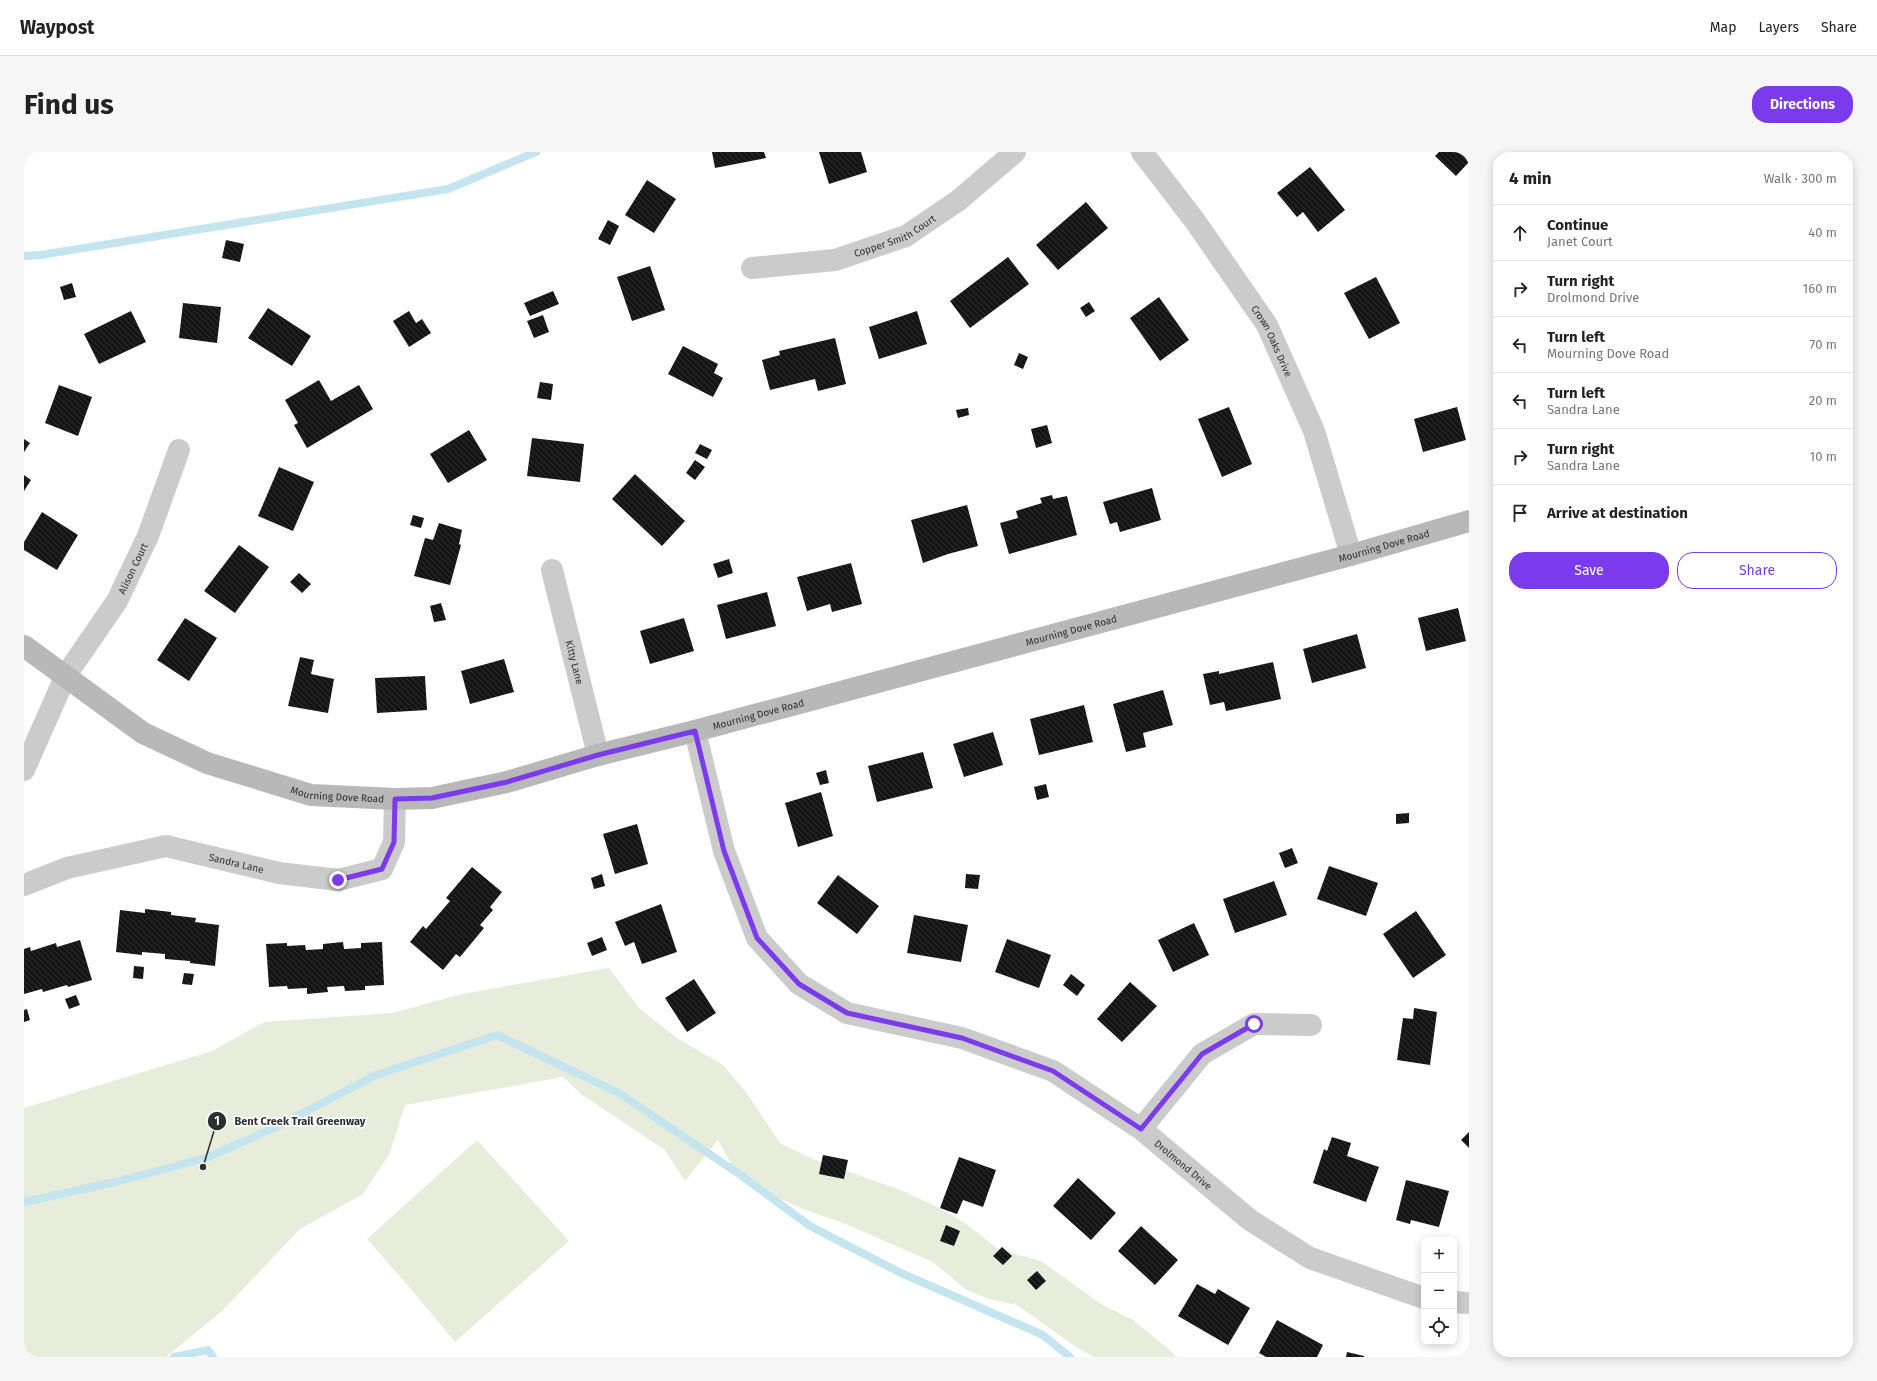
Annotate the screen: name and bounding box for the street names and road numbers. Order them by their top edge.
street label: Copper Smith Court [853,213,938,260]
street label: Crown Oaks Drive [1248,303,1294,379]
street label: Mourning Dove Road [1337,528,1431,565]
street label: Alison Court [116,541,151,596]
street label: Mourning Dove Road [1024,613,1118,649]
street label: Kitty Lane [563,639,585,686]
street label: Mourning Dove Road [711,697,806,733]
street label: Mourning Dove Road [289,784,384,805]
street label: Sandra Lane [207,851,265,876]
street label: Drolmond Drive [1152,1138,1214,1193]

